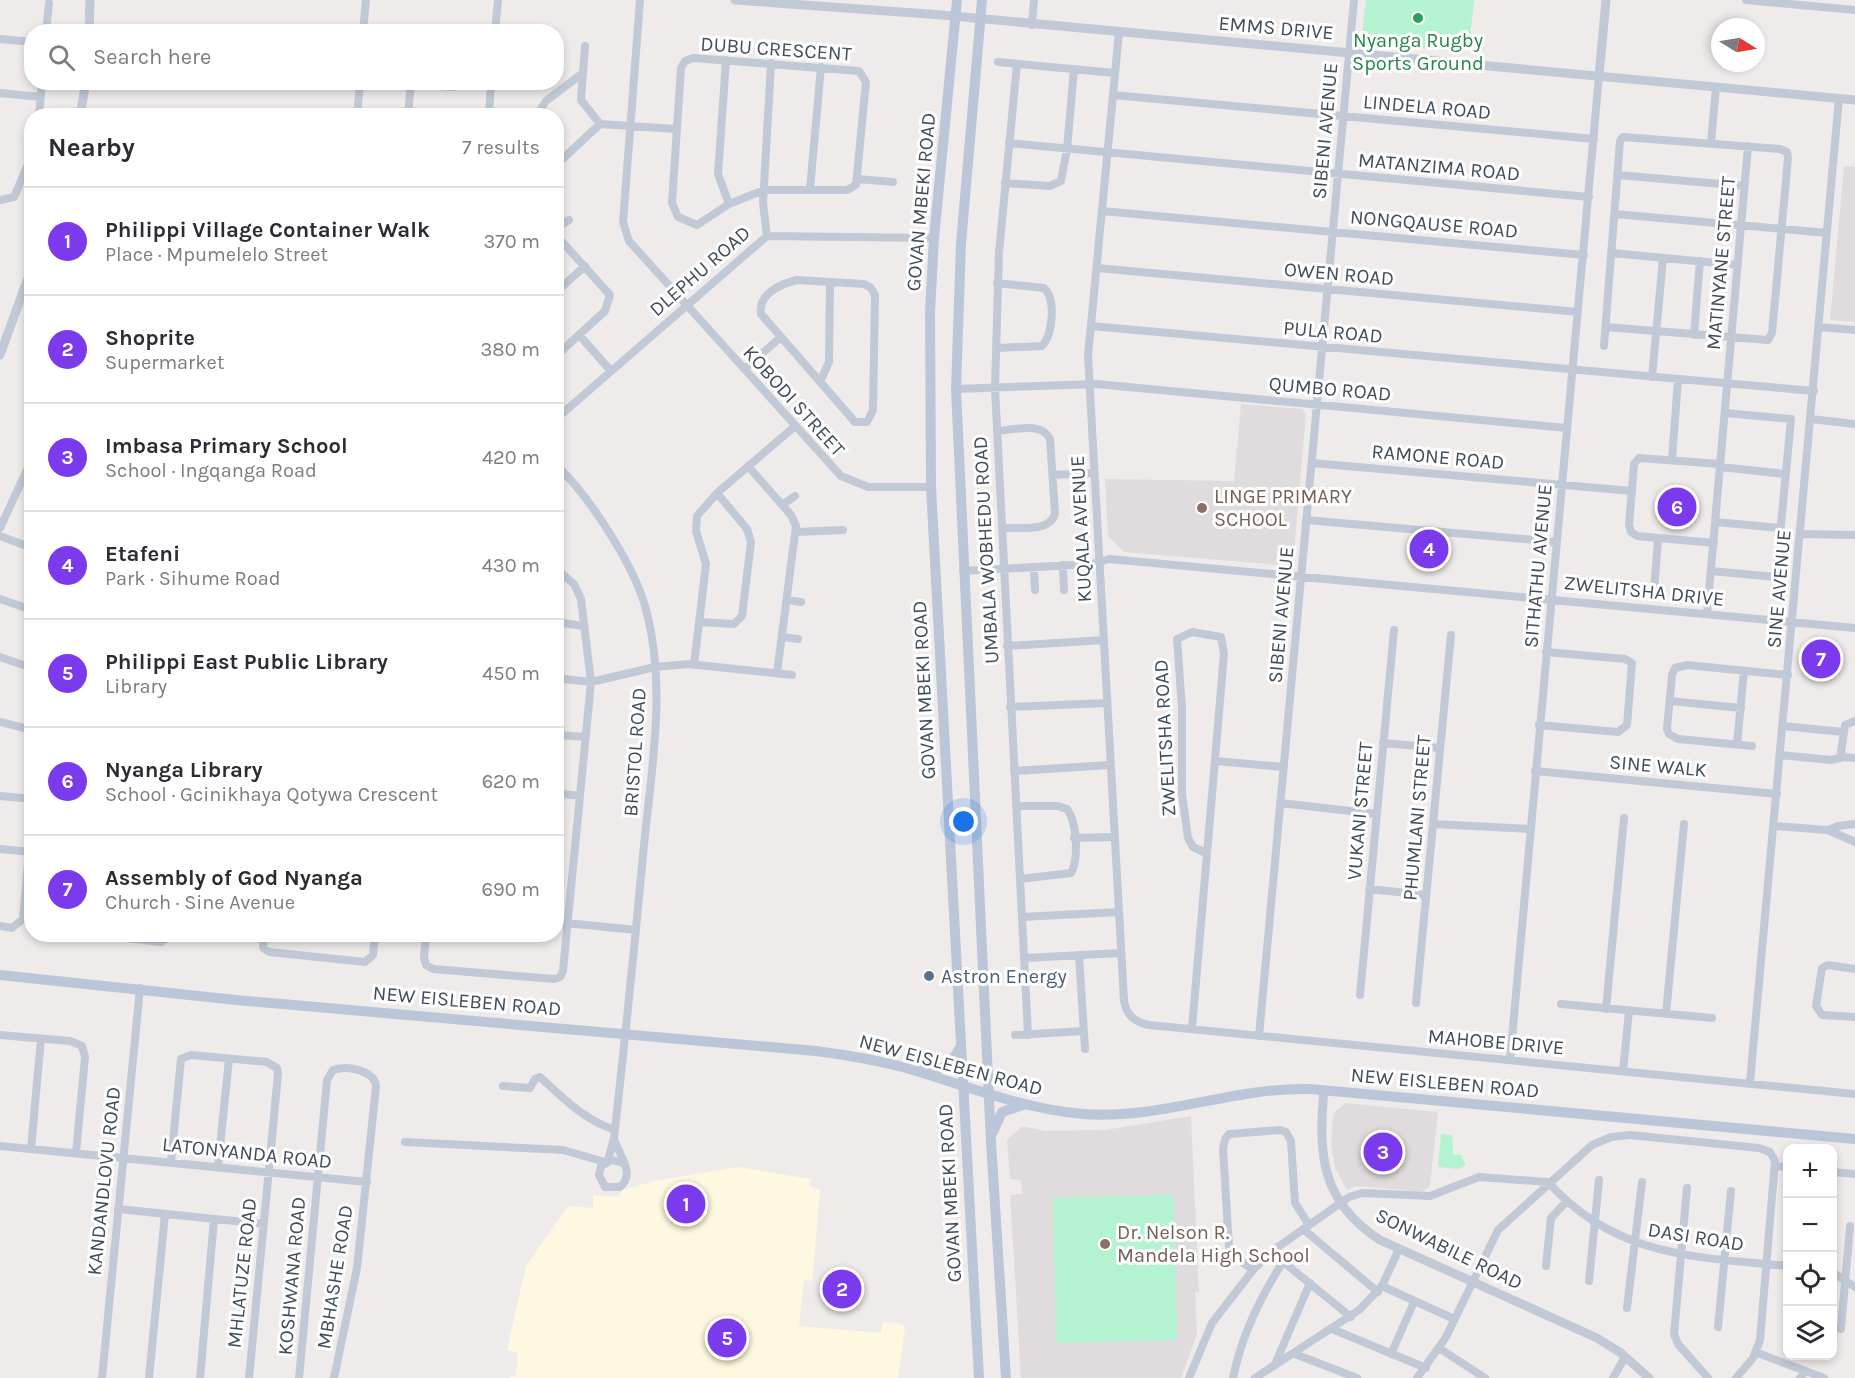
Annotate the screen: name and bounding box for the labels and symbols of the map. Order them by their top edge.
marker: Nyanga Rugby Sports Ground [1411,11,1425,25]
street label: EMMS DRIVE [1217,12,1335,44]
north arrow [1711,18,1765,72]
place label: Nyanga Rugby Sports Ground [1352,29,1484,75]
street label: DUBU CRESCENT [700,32,852,66]
street label: SIBENI AVENUE [1308,62,1342,200]
street label: LINDELA ROAD [1362,90,1492,124]
street label: GOVAN MBEKI ROAD [902,112,940,292]
street label: MATANZIMA ROAD [1357,148,1521,186]
street label: MATINYANE STREET [1702,175,1740,351]
street label: NONGQAUSE ROAD [1349,205,1519,243]
street label: DLEPHU ROAD [645,221,755,321]
street label: OWEN ROAD [1283,258,1395,290]
street label: PULA ROAD [1282,316,1384,348]
street label: KOBODI STREET [738,341,850,461]
street label: QUMBO ROAD [1268,372,1392,406]
street label: UMBALA WOBHEDU ROAD [969,435,1003,665]
street label: RAMONE ROAD [1371,440,1505,474]
street label: KUQALA AVENUE [1066,455,1096,603]
street label: SITHATHU AVENUE [1519,483,1557,649]
pin: 6 [1658,484,1696,530]
place label: LINGE PRIMARY SCHOOL [1214,485,1352,531]
marker: LINGE PRIMARY SCHOOL [1195,501,1209,515]
pin: 4 [1410,526,1448,572]
street label: SINE AVENUE [1762,529,1796,649]
street label: SIBENI AVENUE [1264,546,1298,684]
street label: ZWELITSHA DRIVE [1563,571,1725,611]
street label: GOVAN MBEKI ROAD [908,600,940,780]
pin: 7 [1802,636,1840,682]
street label: ZWELITSHA ROAD [1149,659,1181,817]
street label: BRISTOL ROAD [619,687,651,817]
street label: PHUMLANI STREET [1398,734,1436,902]
street label: VUKANI STREET [1342,741,1378,881]
street label: SINE WALK [1608,750,1708,782]
your location [949,807,978,836]
place label: Astron Energy [941,965,1067,988]
marker: Astron Energy [922,969,936,983]
street label: NEW EISLEBEN ROAD [372,981,562,1021]
street label: MAHOBE DRIVE [1427,1025,1565,1059]
street label: NEW EISLEBEN ROAD [857,1029,1045,1101]
street label: NEW EISLEBEN ROAD [1350,1063,1540,1103]
street label: KANDANDLOVU ROAD [83,1085,125,1277]
street label: GOVAN MBEKI ROAD [934,1103,966,1283]
pin: 3 [1364,1130,1402,1174]
street label: LATONYANDA ROAD [161,1133,333,1173]
pin: 1 [666,1182,706,1226]
street label: KOSHWANA ROAD [274,1196,310,1356]
street label: MHLATUZE ROAD [223,1197,261,1349]
street label: MBHASHE ROAD [312,1203,358,1351]
street label: SONWABILE ROAD [1372,1203,1526,1295]
street label: DASI ROAD [1646,1218,1746,1256]
place label: Dr. Nelson R. Mandela High School [1117,1221,1310,1267]
marker: Dr. Nelson R. Mandela High School [1098,1237,1112,1251]
pin: 2 [822,1266,862,1312]
pin: 5 [708,1316,746,1360]

